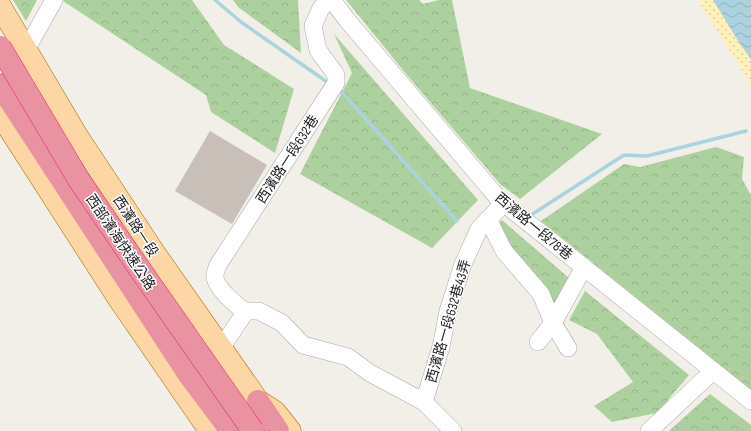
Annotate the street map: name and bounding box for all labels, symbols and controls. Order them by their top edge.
street label: 西濱路一段632巷 [253,112,322,207]
street label: 西濱路一段78巷 [492,189,576,264]
street label: 西部濱海快速公路 [82,191,159,293]
street label: 西濱路一段 [109,192,162,260]
street label: 西濱路一段632巷43弄 [423,257,474,385]

